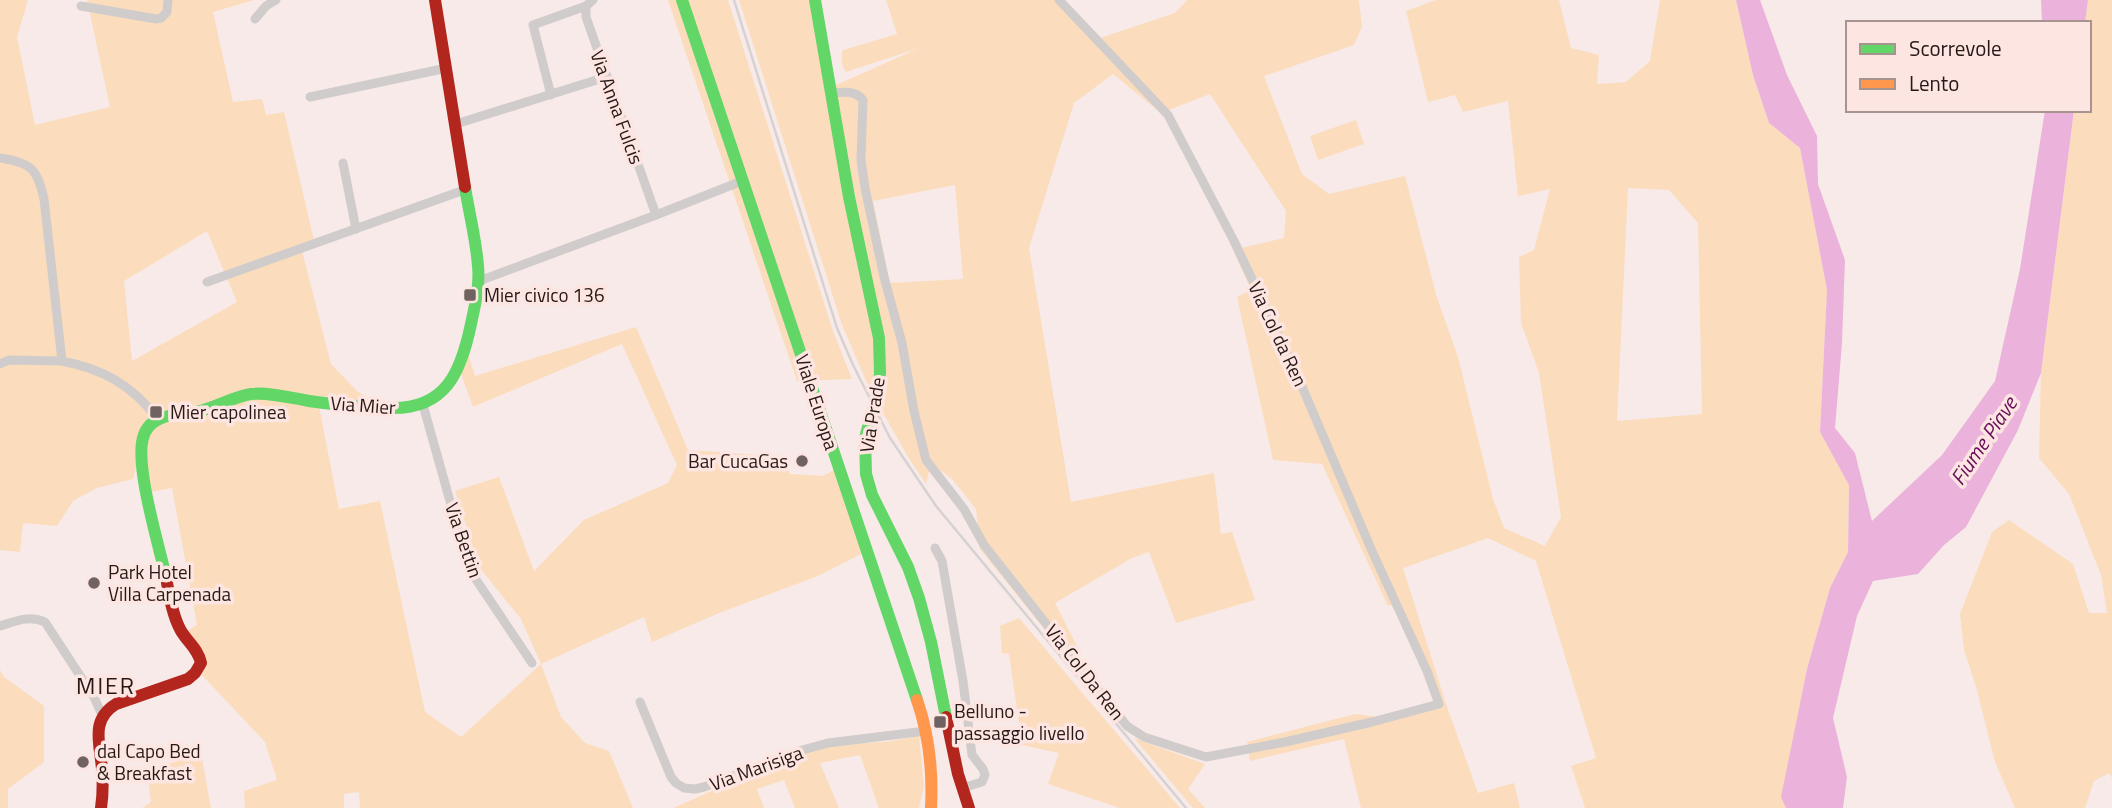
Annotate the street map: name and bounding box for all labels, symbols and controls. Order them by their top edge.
legend [1846,21,2091,112]
text: Scorrevole [1909,32,2002,64]
street label: Via Anna Fulcis [583,46,652,168]
text: Lento [1909,67,1959,99]
street label: Via Col da Ren [1241,277,1315,391]
place label: Mier civico 136 [484,280,605,309]
marker: Mier civico 136 [462,287,478,303]
street label: Viale Europa [788,350,847,454]
street label: Via Prade [851,375,892,455]
street label: Via Mier [329,388,397,421]
water label: Fiume Piave [1942,389,2025,491]
place label: Mier capolinea [170,397,287,426]
marker: Mier capolinea [148,404,164,420]
place label: Bar CucaGas [688,446,788,475]
marker: Bar CucaGas [794,453,810,469]
street label: Via Bettin [438,498,491,581]
place label: Park Hotel Villa Carpenada [108,557,232,608]
marker: Park Hotel Villa Carpenada [86,575,102,591]
street label: Via Col Da Ren [1039,617,1132,726]
district label: MIER [76,668,136,703]
place label: Belluno - passaggio livello [954,696,1085,747]
marker: Belluno - passaggio livello [932,714,948,730]
place label: dal Capo Bed & Breakfast [97,736,201,787]
street label: Via Marisiga [705,737,807,798]
marker: dal Capo Bed & Breakfast [75,754,91,770]

